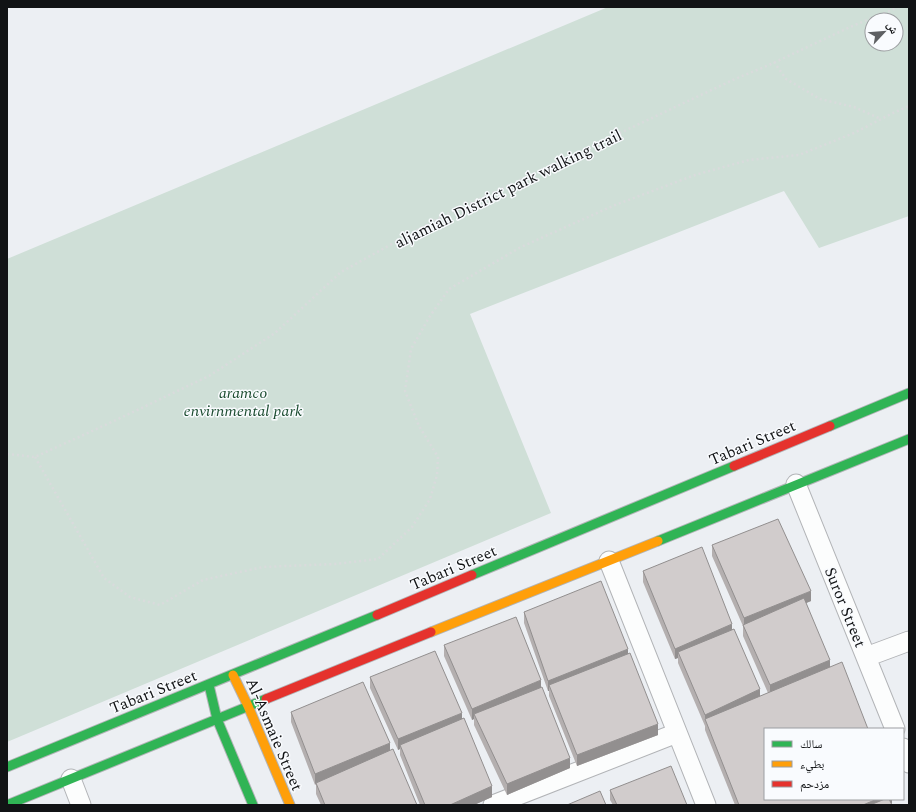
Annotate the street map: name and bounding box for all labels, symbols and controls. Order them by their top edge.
north arrow [864,12,904,52]
text: ش [882,19,903,37]
street label: aljamiah District park walking trail [391,123,626,254]
park label: aramco envirnmental park [184,381,303,423]
street label: Tabari Street [705,414,800,472]
street label: Tabari Street [406,539,501,597]
street label: Suror Street [818,564,872,651]
street label: Tabari Street [106,663,201,720]
street label: Al-Asmaie Street [239,674,309,795]
legend [764,728,904,800]
text: سالك [800,735,822,754]
text: بطيء [800,755,824,774]
text: مزدحم [800,775,829,794]

